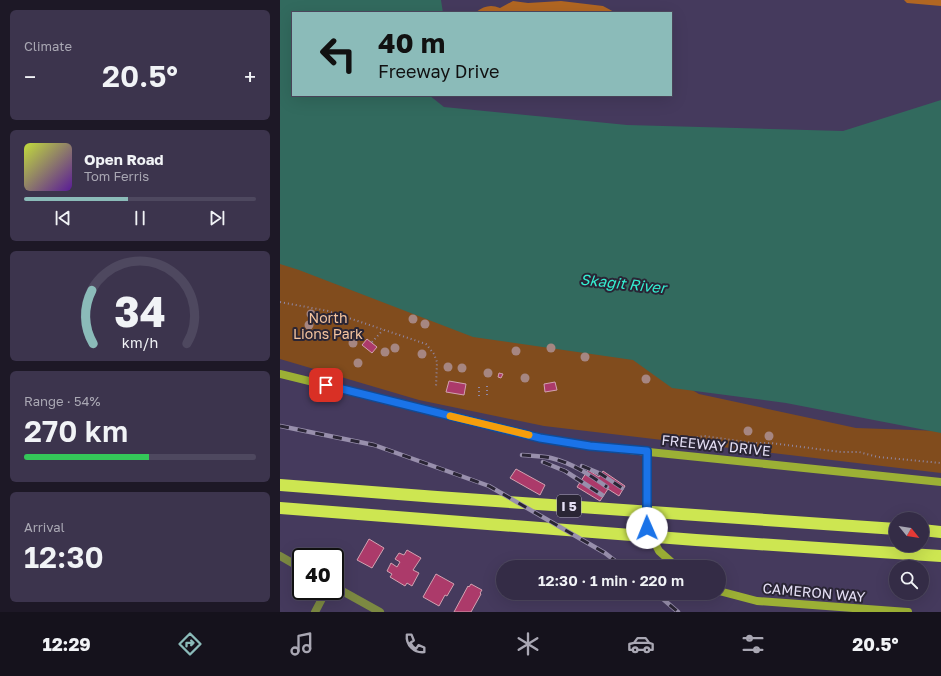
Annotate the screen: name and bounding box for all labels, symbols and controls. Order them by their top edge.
text: 40 m [378,26,445,59]
icon: left [312,28,364,80]
text: Climate [24,38,72,54]
text: 20.5° [102,58,178,94]
text: Freeway Drive [378,60,499,82]
text: − [24,63,36,90]
text: + [244,63,256,90]
text: Open Road [84,150,164,168]
text: Tom Ferris [84,168,149,184]
icon: previous [52,207,74,229]
icon: pause [129,207,151,229]
icon: next [206,207,228,229]
water label: Skagit River [579,270,669,298]
text: 34 [114,286,166,336]
park label: North Lions Park [293,309,363,342]
text: km/h [122,334,158,351]
pin [309,368,343,402]
icon: arrive [315,374,337,396]
text: Range · 54% [24,393,100,409]
text: 270 km [24,413,128,449]
street label: FREEWAY DRIVE [661,431,771,459]
road number: I 5 [557,495,581,517]
position arrow [626,507,668,549]
north arrow [889,512,929,552]
map controls [889,512,929,600]
text: Arrival [24,519,65,535]
text: 12:30 [24,539,104,575]
speed limit sign: 40 [292,548,344,600]
button: search [889,560,929,600]
text: 12:30 · 1 min · 220 m [538,571,684,589]
street label: CAMERON WAY [762,579,866,605]
icon: directions [176,630,204,658]
icon: music [288,630,316,658]
icon: phone [401,630,429,658]
icon: climate [514,630,542,658]
icon: car [627,630,655,658]
icon: filters [739,630,767,658]
text: 12:29 [42,633,91,655]
text: 20.5° [852,633,899,655]

